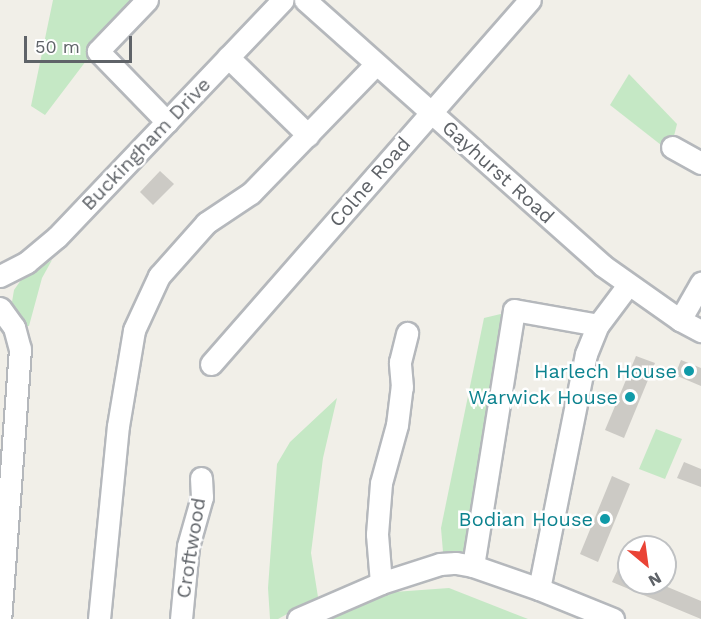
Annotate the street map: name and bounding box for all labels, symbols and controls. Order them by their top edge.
scale bar [27,24,135,62]
text: 50 m [35,36,80,57]
street label: Buckingham Drive [76,73,216,215]
street label: Gayhurst Road [437,115,559,229]
street label: Colne Road [324,132,416,232]
place label: Harlech House [534,359,677,383]
marker: Harlech House [682,364,696,378]
place label: Warwick House [468,385,618,409]
marker: Warwick House [623,390,637,404]
street label: Croftwood [171,496,211,600]
place label: Bodian House [459,507,593,531]
marker: Bodian House [598,512,612,526]
north arrow [617,535,677,595]
text: N [645,568,665,591]

